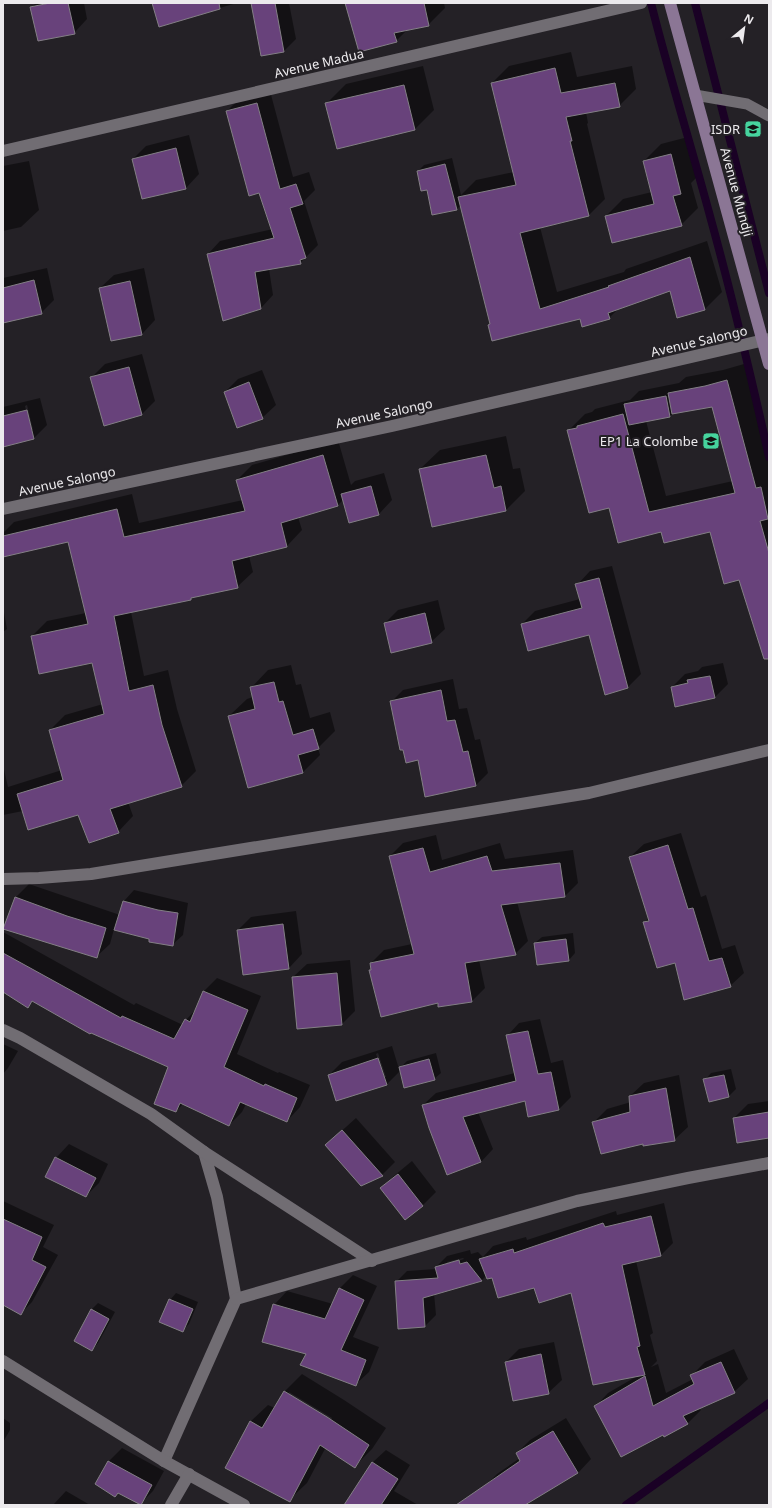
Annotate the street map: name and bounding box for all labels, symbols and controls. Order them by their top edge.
north arrow [724,8,764,48]
text: N [742,10,757,28]
street label: Avenue Madua [272,44,366,82]
school or university icon: ISDR [743,119,763,139]
place label: ISDR [711,120,740,138]
street label: Avenue Mundji [716,145,758,239]
street label: Avenue Salongo [649,321,749,361]
street label: Avenue Salongo [334,394,434,432]
school or university icon: EP1 La Colombe [701,431,721,451]
place label: EP1 La Colombe [600,432,698,450]
street label: Avenue Salongo [17,462,117,500]

